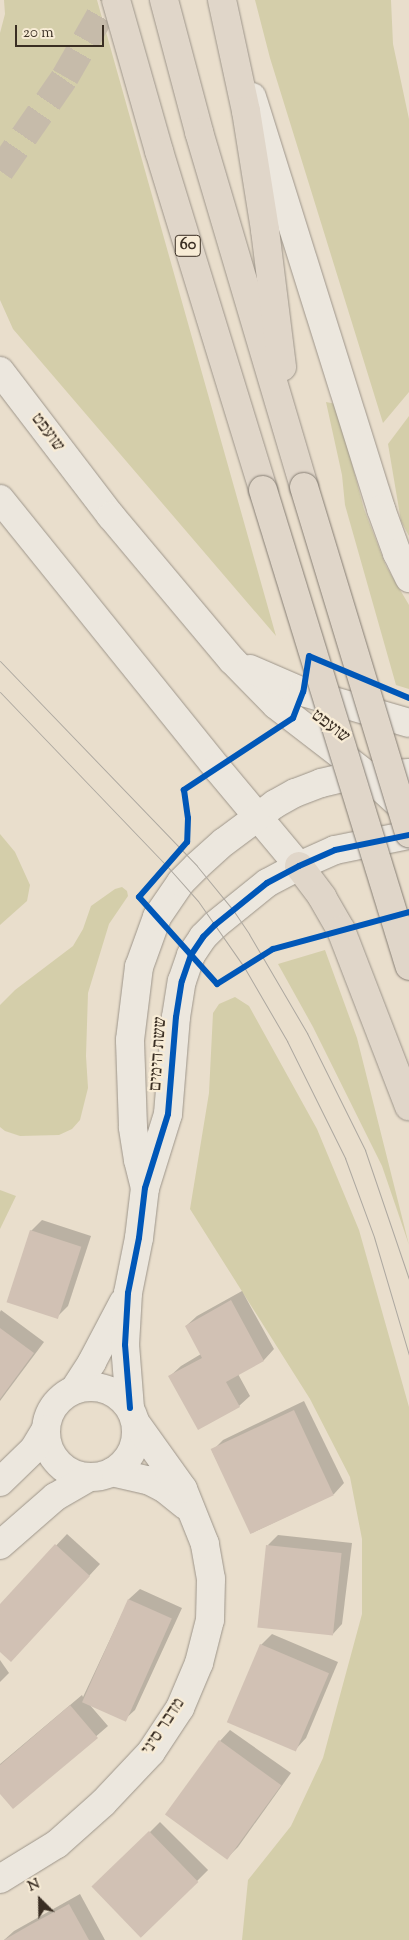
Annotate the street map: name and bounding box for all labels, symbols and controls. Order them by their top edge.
scale bar [18,15,106,47]
text: 20 m [23,23,54,44]
road number: 60 [174,232,202,260]
street label: שועפט [25,409,69,457]
street label: שועפט [306,705,354,749]
street label: ששת הימים [146,1016,172,1092]
street label: מדבר סיני [138,1694,190,1760]
north arrow [15,1875,65,1925]
text: N [25,1875,43,1898]

